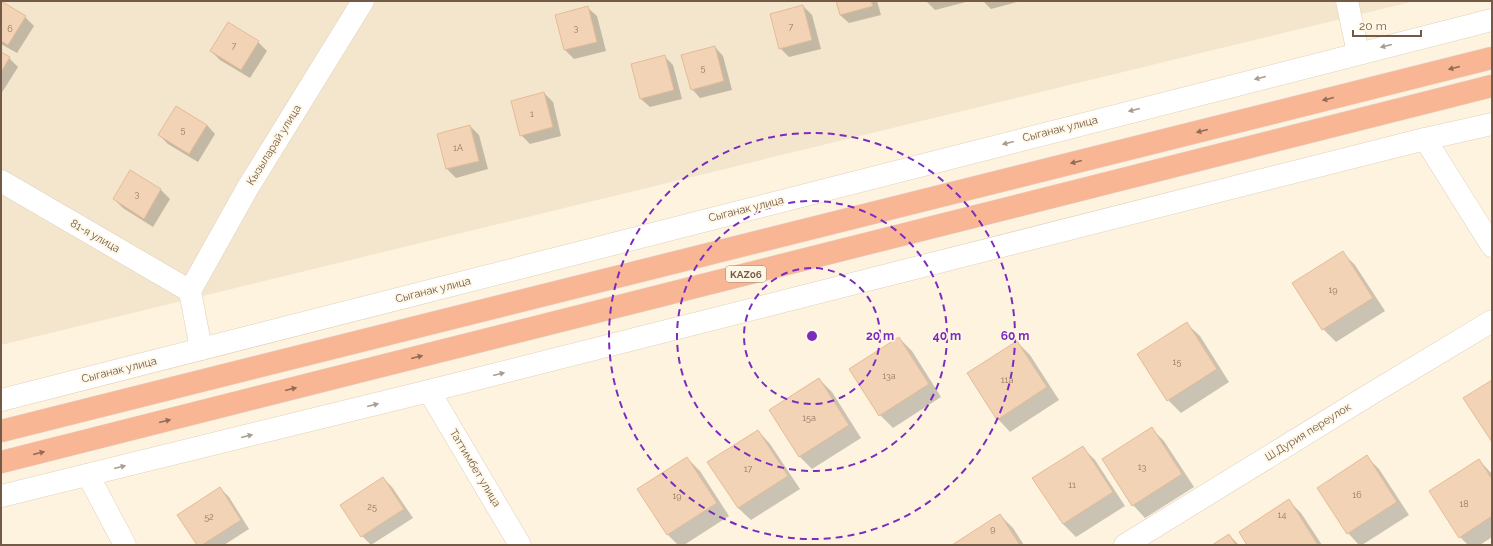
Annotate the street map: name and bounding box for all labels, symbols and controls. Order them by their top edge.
scale bar [1353,12,1421,38]
text: 20 m [1359,19,1387,33]
house number: 7 [789,22,794,32]
house number: 3 [574,23,579,33]
house number: 6 [7,24,13,34]
house number: 7 [232,41,237,51]
one-way arrow [1380,43,1392,49]
house number: 5 [701,63,706,73]
one-way arrow [1448,65,1460,71]
one-way arrow [1254,75,1266,81]
one-way arrow [1322,96,1334,102]
street label: Кызыларай улица [244,102,304,188]
one-way arrow [1128,108,1141,114]
house number: 1 [530,109,534,119]
street label: Сыганак улица [1021,113,1099,145]
house number: 5 [181,125,186,135]
one-way arrow [1196,128,1208,134]
one-way arrow [1002,140,1015,146]
house number: 1А [453,143,463,153]
one-way arrow [1070,159,1082,165]
house number: 3 [135,189,140,199]
street label: Сыганак улица [707,193,785,225]
street label: 81-я улица [68,217,122,255]
road number: KАZ06 [726,266,766,282]
street label: Сыганак улица [394,274,472,306]
house number: 19 [1328,285,1338,295]
centre of rings [805,329,819,343]
text: 20 m [866,329,894,343]
text: 40 m [933,329,961,343]
text: 60 m [1001,329,1029,343]
street label: Сыганак улица [80,354,158,386]
one-way arrow [411,354,423,360]
house number: 15 [1173,357,1181,367]
one-way arrow [493,370,505,376]
house number: 13a [882,371,896,381]
house number: 11a [1001,375,1013,385]
one-way arrow [285,386,297,392]
street label: Ш.Дурия переулок [1263,400,1354,464]
one-way arrow [367,402,379,408]
house number: 15a [802,413,816,423]
one-way arrow [159,418,171,424]
street label: Таттимбет улица [447,427,503,509]
one-way arrow [241,433,253,439]
one-way arrow [33,449,45,455]
house number: 13 [1138,462,1147,472]
one-way arrow [115,464,127,470]
house number: 17 [744,464,752,474]
house number: 11 [1068,480,1076,490]
house number: 16 [1352,490,1362,500]
house number: 19 [672,491,682,501]
house number: 18 [1459,499,1469,509]
house number: 25 [367,502,377,512]
house number: 14 [1278,510,1286,520]
house number: 52 [204,512,214,522]
house number: 9 [990,524,996,534]

